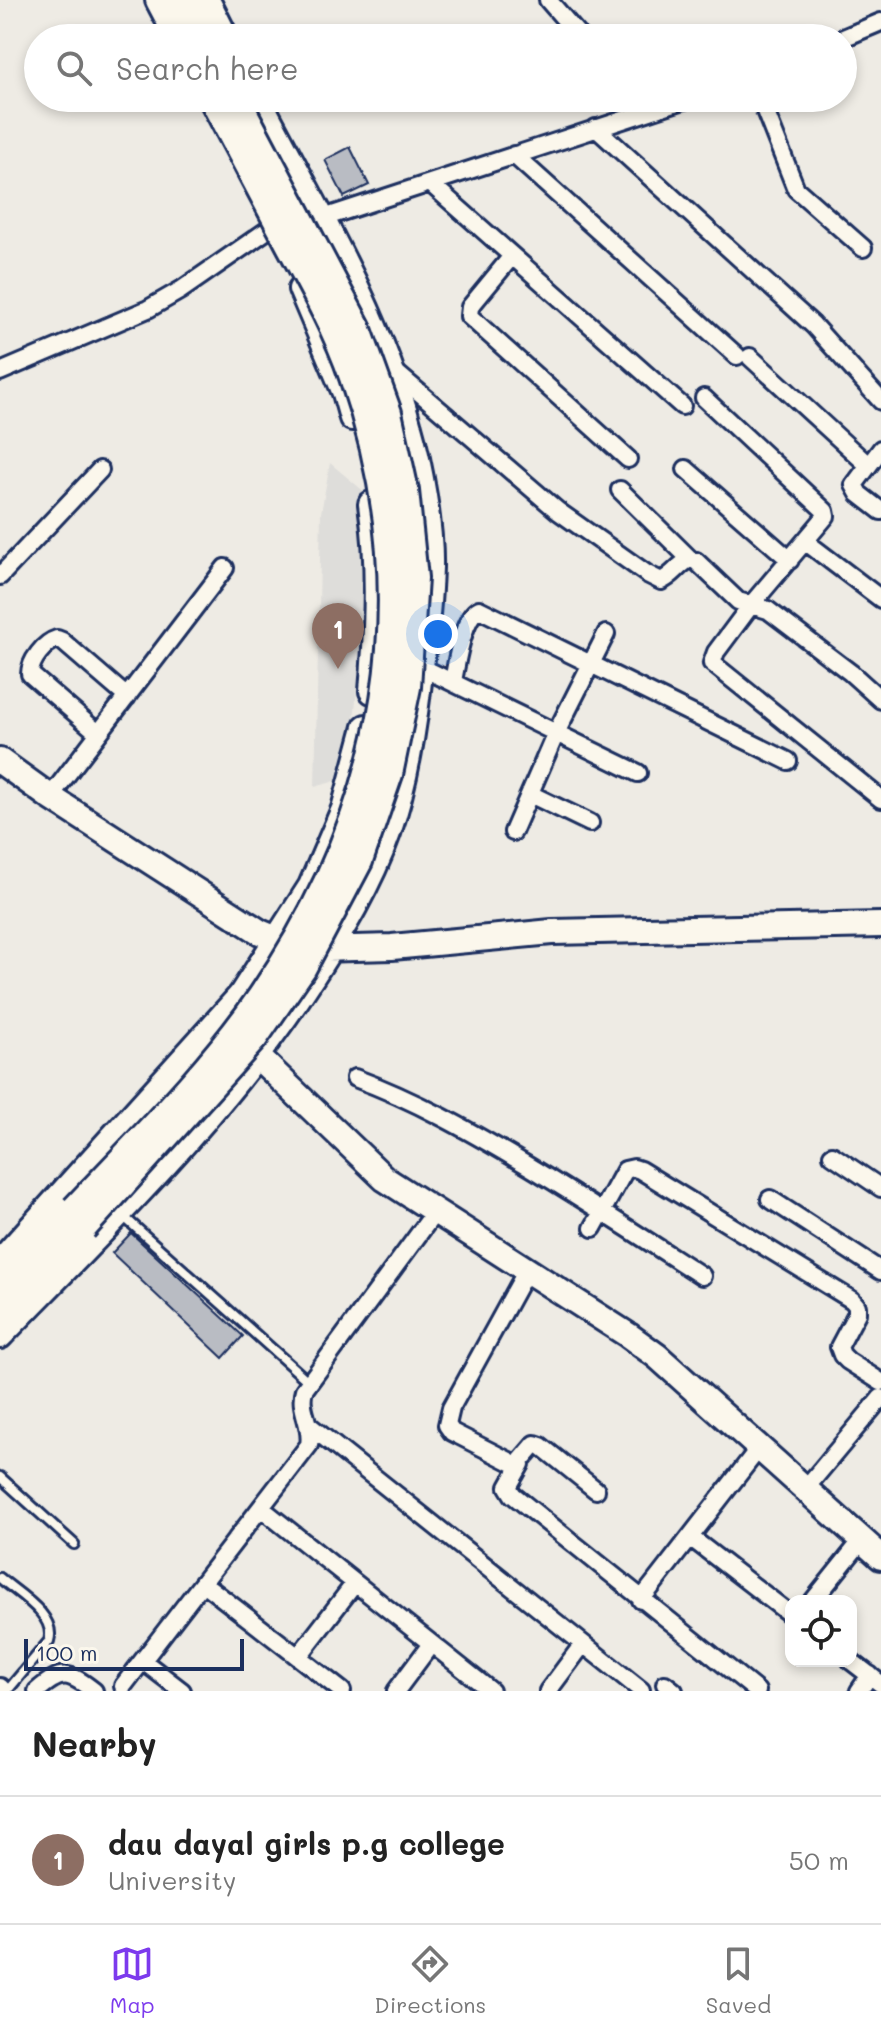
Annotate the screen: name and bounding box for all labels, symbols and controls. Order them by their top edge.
search box [24,24,857,112]
icon: search [52,46,96,90]
text: Search here [116,48,299,88]
pin: 1 [312,603,364,669]
your location [418,614,458,654]
map controls [785,1595,857,1667]
button: locate [785,1595,857,1667]
scale bar [24,1635,244,1671]
text: 100 m [36,1638,98,1667]
text: Nearby [32,1721,157,1766]
text: dau dayal girls p.g college [108,1823,505,1863]
text: 1 [52,1843,64,1877]
text: 50 m [789,1843,849,1877]
text: University [108,1863,236,1897]
tab: Map [110,1942,155,2019]
tab: Directions [374,1942,486,2019]
tab: Saved [706,1942,771,2019]

